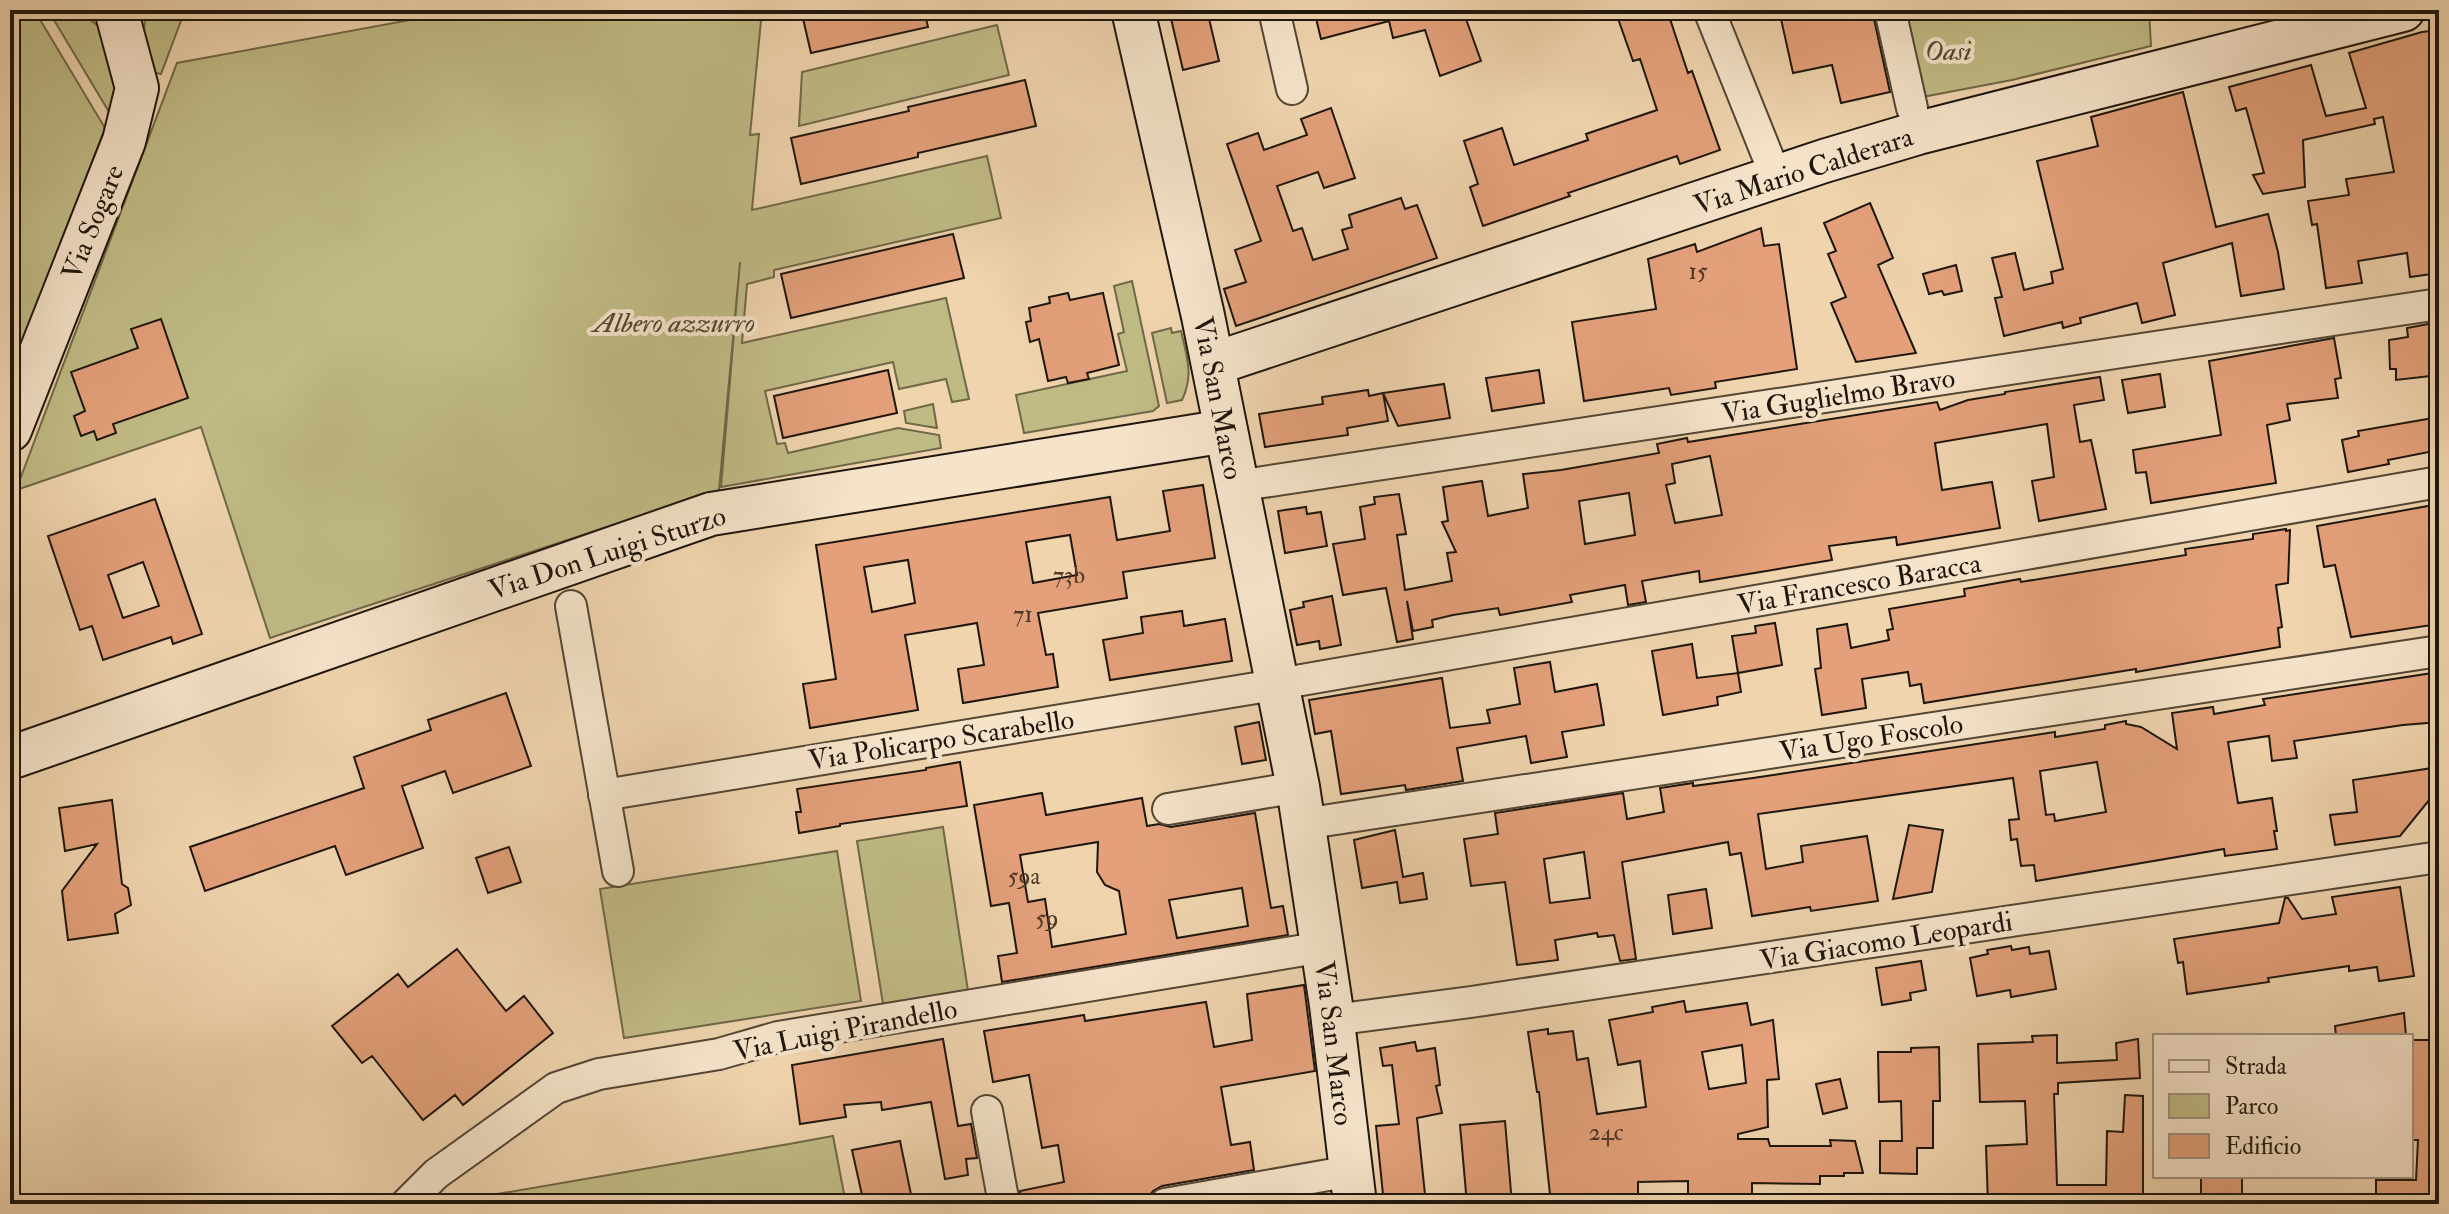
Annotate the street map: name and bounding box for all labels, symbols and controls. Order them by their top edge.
park label: Oasi [1924,34,1972,69]
street label: Via Mario Calderara [1689,119,1918,223]
street label: Via Sogare [55,160,132,285]
house number: 15 [1688,256,1708,287]
park label: Albero azzurro [590,306,755,341]
street label: Via San Marco [1185,314,1250,483]
street label: Via Guglielmo Bravo [1719,361,1957,432]
street label: Via Don Luigi Sturzo [485,499,730,608]
street label: Via Francesco Baracca [1735,546,1984,623]
house number: 73b [1053,560,1085,591]
house number: 71 [1013,599,1033,630]
street label: Via Policarpo Scarabello [806,702,1076,779]
street label: Via Ugo Foscolo [1777,707,1966,770]
house number: 59a [1008,861,1041,892]
house number: 59 [1036,903,1058,934]
street label: Via Giacomo Leopardi [1757,904,2015,979]
street label: Via San Marco [1306,959,1361,1127]
street label: Via Luigi Pirandello [730,992,960,1069]
legend [2153,1034,2413,1178]
text: Strada [2225,1051,2288,1082]
text: Parco [2225,1091,2278,1122]
house number: 24c [1589,1117,1624,1148]
text: Edificio [2225,1131,2301,1162]

